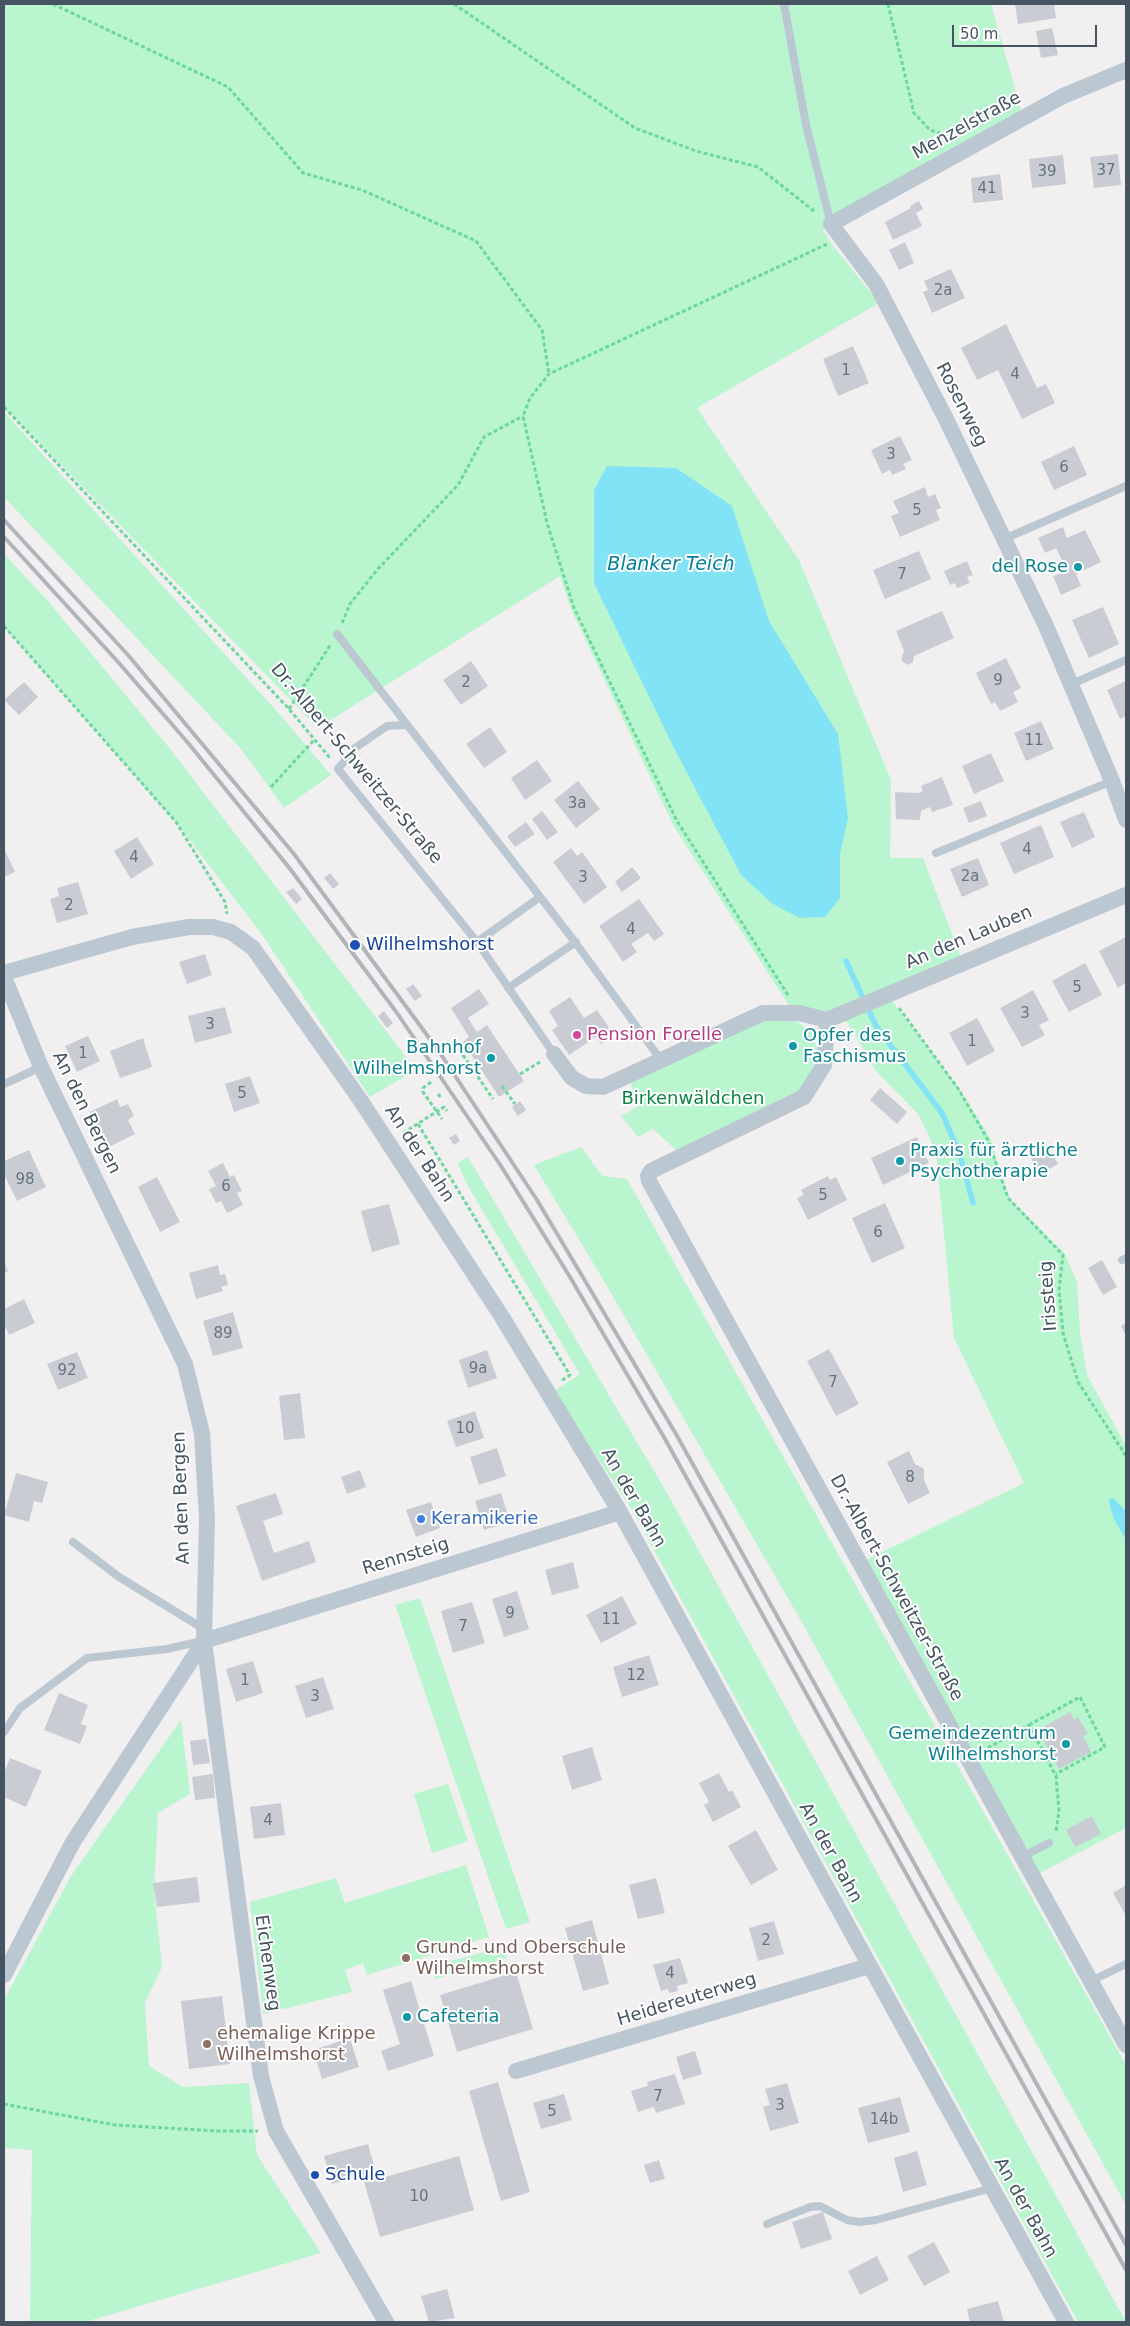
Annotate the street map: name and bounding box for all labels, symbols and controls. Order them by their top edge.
scale bar [955,15,1100,47]
text: 50 m [960,25,998,43]
street label: Menzelstraße [909,87,1025,165]
house number: 37 [1096,162,1116,180]
house number: 39 [1037,163,1057,181]
house number: 41 [977,180,997,198]
house number: 2a [934,282,952,300]
street label: Rosenweg [931,359,991,451]
house number: 1 [841,362,851,380]
house number: 4 [1010,366,1020,384]
house number: 3 [886,446,896,464]
house number: 6 [1059,459,1069,477]
house number: 5 [912,502,922,520]
water label: Blanker Teich [607,554,735,576]
place label: del Rose [992,556,1068,578]
marker: del Rose [1072,561,1084,573]
house number: 7 [897,566,907,584]
street label: Dr.-Albert-Schweitzer-Straße [266,659,446,869]
house number: 9 [993,672,1003,690]
house number: 2 [461,674,471,692]
house number: 11 [1024,732,1044,750]
house number: 3a [568,795,586,813]
house number: 4 [1022,841,1032,859]
house number: 4 [129,849,139,867]
house number: 2a [961,868,979,886]
house number: 3 [578,869,588,887]
house number: 2 [64,897,74,915]
street label: An den Lauben [902,902,1036,974]
house number: 4 [626,921,636,939]
place label: Wilhelmshorst [366,934,494,956]
marker: Wilhelmshorst [348,938,362,952]
house number: 5 [1072,979,1082,997]
house number: 3 [1020,1005,1030,1023]
house number: 3 [205,1016,215,1034]
place label: Pension Forelle [587,1024,722,1046]
place label: Opfer des Faschismus [803,1025,906,1068]
marker: Pension Forelle [571,1029,583,1041]
house number: 1 [967,1033,977,1051]
place label: Bahnhof Wilhelmshorst [353,1037,481,1080]
marker: Opfer des Faschismus [787,1040,799,1052]
house number: 1 [78,1045,88,1063]
street label: An den Bergen [47,1048,125,1178]
marker: Bahnhof Wilhelmshorst [485,1052,497,1064]
house number: 5 [237,1085,247,1103]
park label: Birkenwäldchen [622,1088,764,1110]
street label: An der Bahn [380,1101,458,1207]
place label: Praxis für ärztliche Psychotherapie [910,1140,1078,1182]
marker: Praxis für ärztliche Psychotherapie [894,1155,906,1167]
house number: 98 [15,1171,35,1189]
house number: 6 [221,1178,231,1196]
house number: 5 [818,1187,828,1205]
house number: 6 [873,1224,883,1242]
street label: Irissteig [1036,1260,1062,1332]
house number: 89 [213,1325,233,1343]
house number: 9a [469,1360,487,1378]
house number: 92 [57,1362,77,1380]
house number: 7 [828,1374,838,1392]
house number: 10 [455,1420,475,1438]
street label: An den Bergen [169,1431,195,1565]
street label: An der Bahn [596,1444,670,1552]
house number: 8 [905,1469,915,1487]
street label: Dr.-Albert-Schweitzer-Straße [825,1471,967,1705]
place label: Keramikerie [431,1508,538,1530]
marker: Keramikerie [415,1513,427,1525]
street label: Rennsteig [360,1534,452,1580]
house number: 9 [505,1605,515,1623]
house number: 11 [601,1611,621,1629]
house number: 7 [458,1618,468,1636]
house number: 12 [626,1667,646,1685]
house number: 1 [240,1672,250,1690]
house number: 3 [310,1688,320,1706]
place label: Gemeindezentrum Wilhelmshorst [888,1723,1056,1766]
marker: Gemeindezentrum Wilhelmshorst [1060,1738,1072,1750]
street label: An der Bahn [794,1799,866,1907]
house number: 4 [263,1812,273,1830]
street label: Eichenweg [250,1913,284,2013]
house number: 2 [761,1932,771,1950]
place label: Grund- und Oberschule Wilhelmshorst [416,1937,626,1980]
marker: Grund- und Oberschule Wilhelmshorst [400,1952,412,1964]
house number: 4 [665,1965,675,1983]
street label: Heidereuterweg [615,1969,759,2031]
place label: Cafeteria [417,2006,500,2028]
marker: Cafeteria [401,2011,413,2023]
place label: ehemalige Krippe Wilhelmshorst [217,2023,375,2066]
marker: ehemalige Krippe Wilhelmshorst [201,2038,213,2050]
house number: 7 [653,2088,663,2106]
house number: 3 [775,2097,785,2115]
house number: 5 [547,2103,557,2121]
house number: 14b [870,2111,898,2129]
street label: An der Bahn [989,2154,1061,2262]
place label: Schule [325,2164,385,2186]
marker: Schule [309,2169,321,2181]
house number: 10 [409,2188,429,2206]

